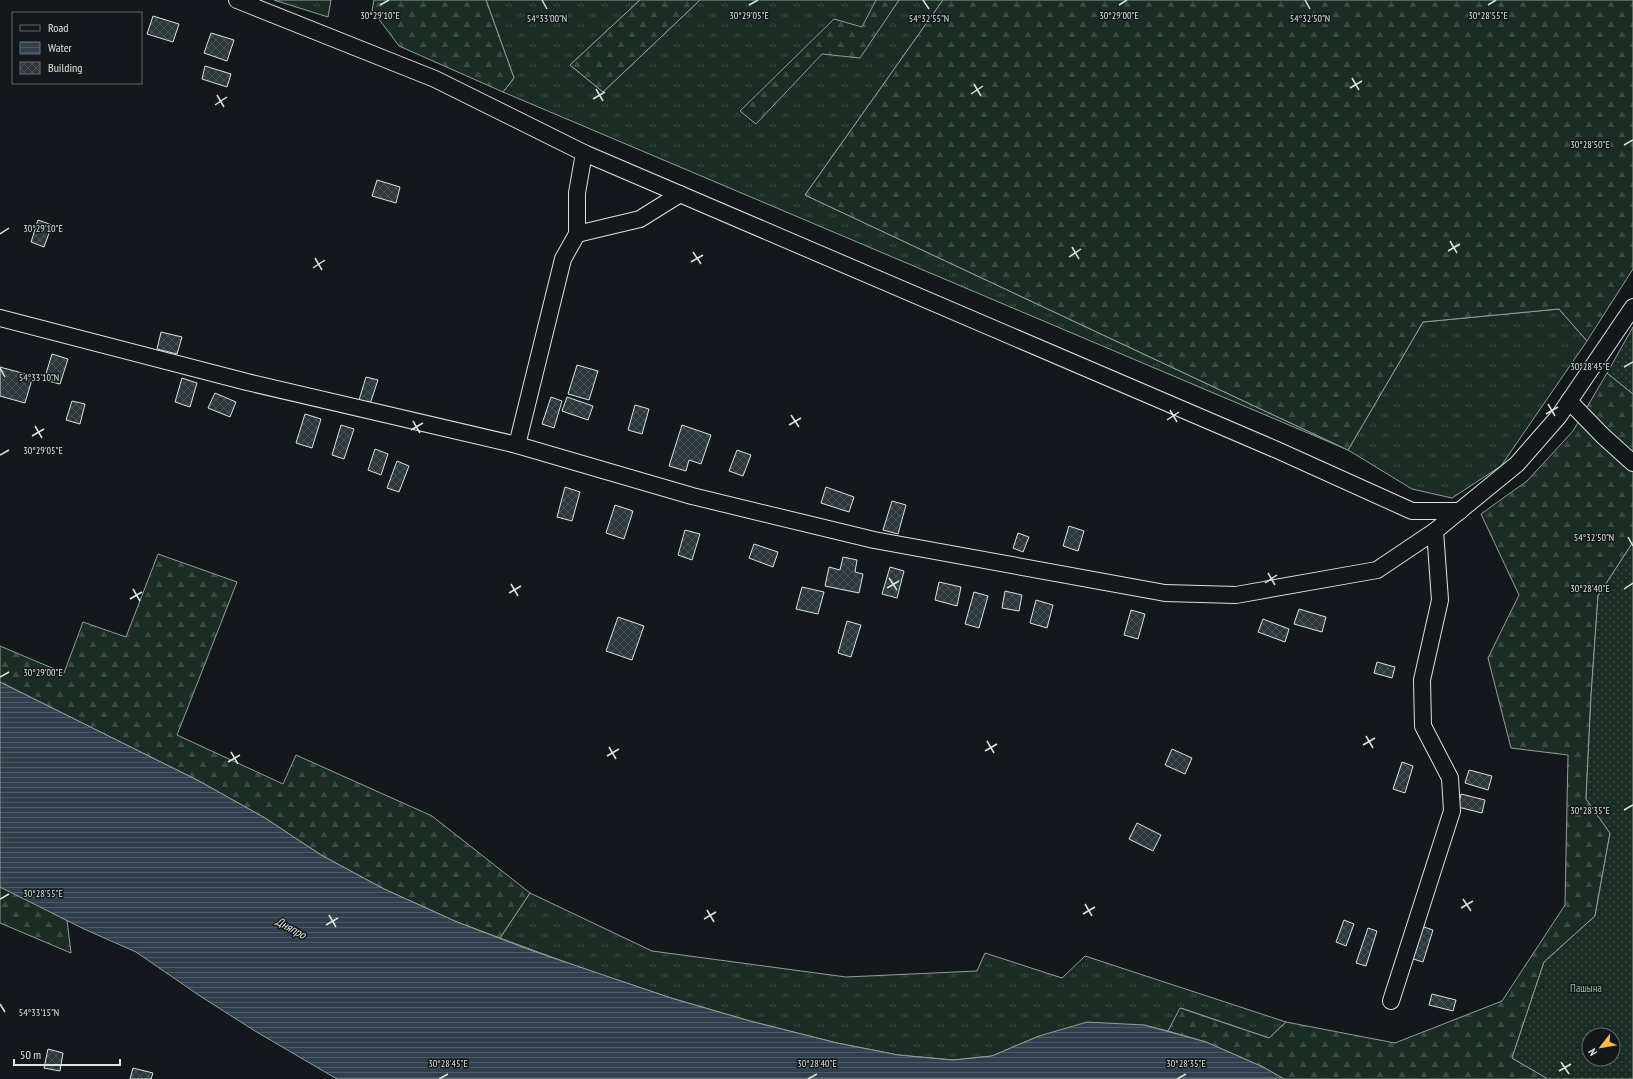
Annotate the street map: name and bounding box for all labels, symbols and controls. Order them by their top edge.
text: 30°29'10"E [360,9,400,22]
text: 30°29'05"E [729,9,769,22]
text: 30°29'00"E [1099,9,1139,22]
text: 30°28'55"E [1468,9,1508,22]
legend [12,12,142,84]
text: 54°33'00"N [527,12,567,25]
text: 54°32'55"N [909,12,949,25]
text: 54°32'50"N [1290,12,1330,25]
text: Road [48,20,68,35]
text: Water [48,40,73,55]
text: Building [48,60,83,75]
text: 30°28'50"E [1570,138,1610,151]
text: 30°29'10"E [23,222,63,235]
text: 30°28'45"E [1570,360,1610,373]
text: 54°33'10"N [19,371,59,384]
text: 30°29'05"E [23,444,63,457]
text: 54°32'50"N [1574,531,1614,544]
text: 30°28'40"E [1570,582,1610,595]
text: 30°29'00"E [23,666,63,679]
text: 30°28'35"E [1570,804,1610,817]
text: 30°28'55"E [23,887,63,900]
water label: Дняпро [273,913,310,942]
park label: Пашына [1570,981,1602,995]
text: 54°33'15"N [19,1006,59,1019]
north arrow [1581,1027,1621,1067]
scale bar [14,1041,120,1067]
text: N [1585,1046,1600,1058]
text: 50 m [20,1047,41,1062]
text: 30°28'45"E [428,1057,468,1070]
text: 30°28'40"E [797,1057,837,1070]
text: 30°28'35"E [1166,1057,1206,1070]

